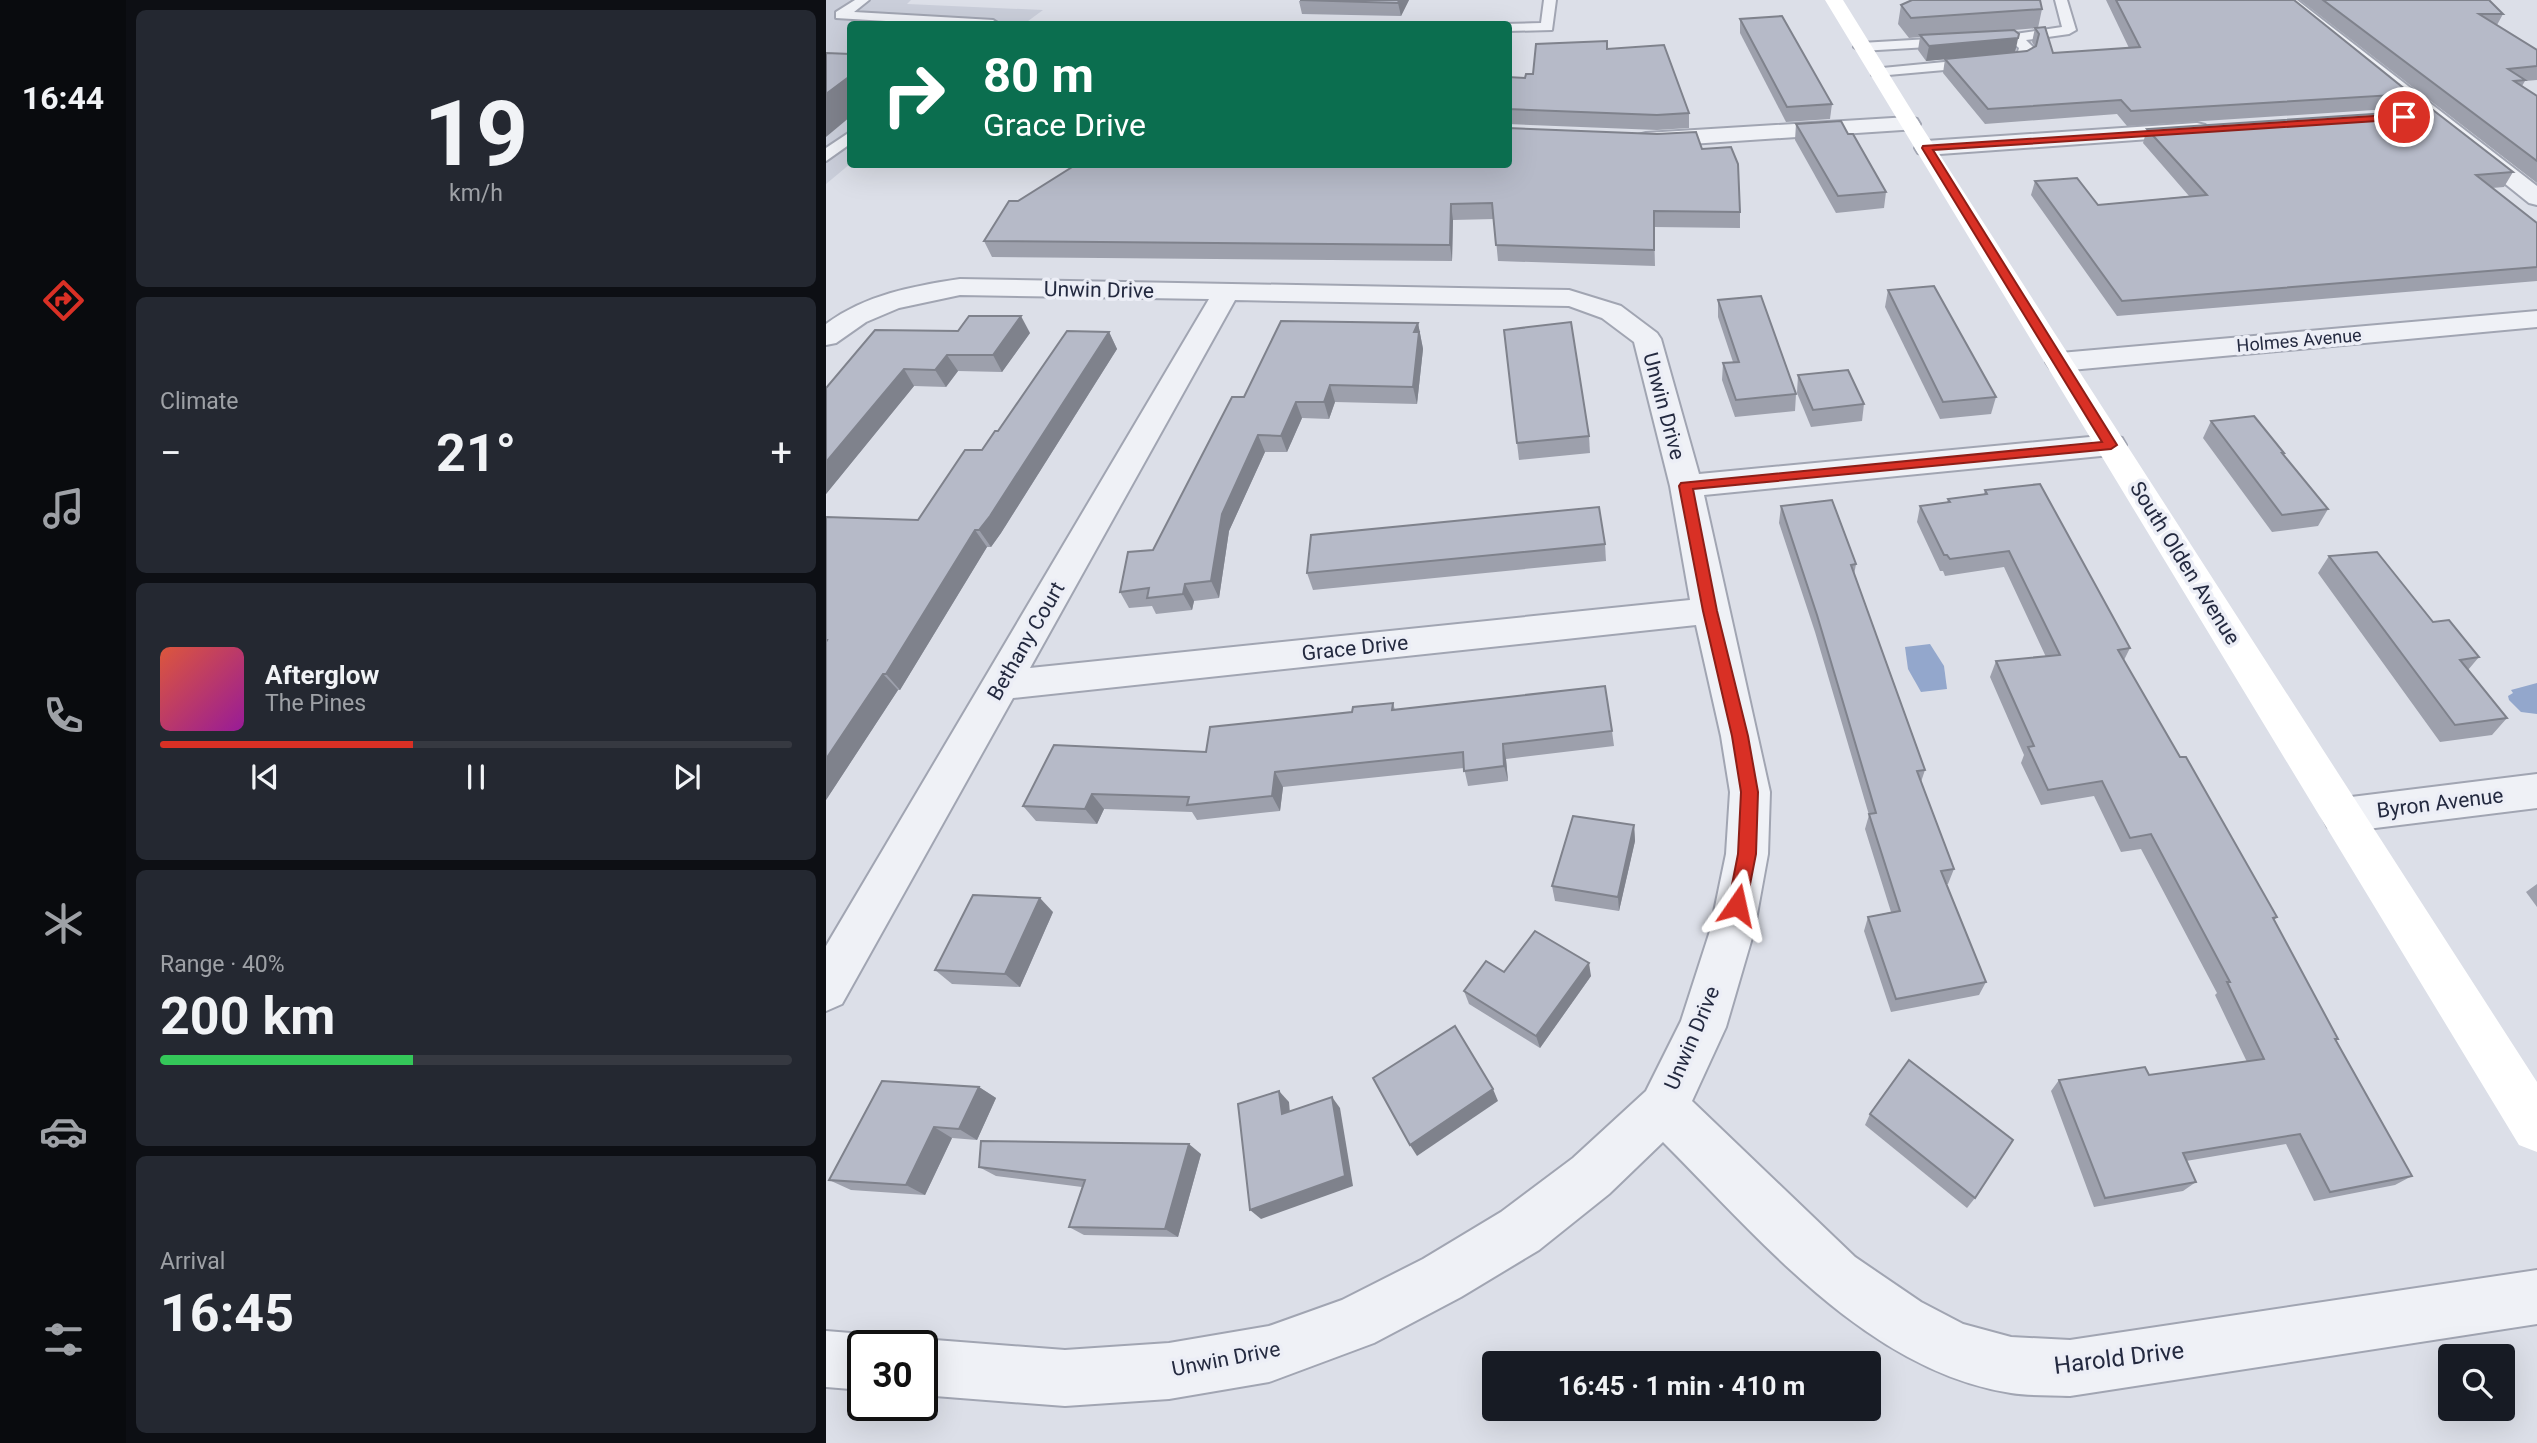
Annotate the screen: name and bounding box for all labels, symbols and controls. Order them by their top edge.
text: 80 m [983,47,1094,104]
icon: right [868,49,959,140]
text: 16:44 [22,79,104,117]
text: 19 [424,81,528,187]
pin [2374,87,2434,147]
icon: arrive [2385,98,2423,136]
text: Grace Drive [983,106,1146,144]
text: km/h [449,180,503,207]
icon: directions [39,276,88,325]
street label: Unwin Drive [1044,277,1154,303]
street label: Holmes Avenue [2236,324,2362,356]
street label: Unwin Drive [1638,350,1690,462]
text: Climate [160,388,239,415]
text: 21° [436,423,516,484]
text: − [160,431,182,475]
text: + [770,431,792,475]
street label: South Olden Avenue [2125,477,2245,649]
icon: music [39,484,88,533]
street label: Bethany Court [982,577,1070,704]
street label: Grace Drive [1301,630,1409,666]
text: Afterglow [265,660,379,690]
text: The Pines [265,690,366,717]
icon: phone [39,691,88,740]
icon: previous [246,758,284,796]
icon: pause [457,758,495,796]
icon: next [668,758,706,796]
street label: Byron Avenue [2375,783,2505,823]
position arrow [1700,868,1774,942]
icon: climate [39,899,88,948]
text: Range · 40% [160,951,285,978]
street label: Unwin Drive [1659,983,1725,1093]
text: 200 km [160,986,335,1047]
icon: car [39,1107,88,1156]
text: Arrival [160,1248,225,1275]
text: 16:45 [160,1283,294,1344]
icon: filters [39,1315,88,1364]
speed limit sign: 30 [847,1330,938,1421]
street label: Harold Drive [2052,1336,2186,1380]
street label: Unwin Drive [1170,1337,1282,1381]
map controls [2438,1344,2515,1421]
button: search [2438,1344,2515,1421]
text: 16:45 · 1 min · 410 m [1558,1371,1805,1401]

